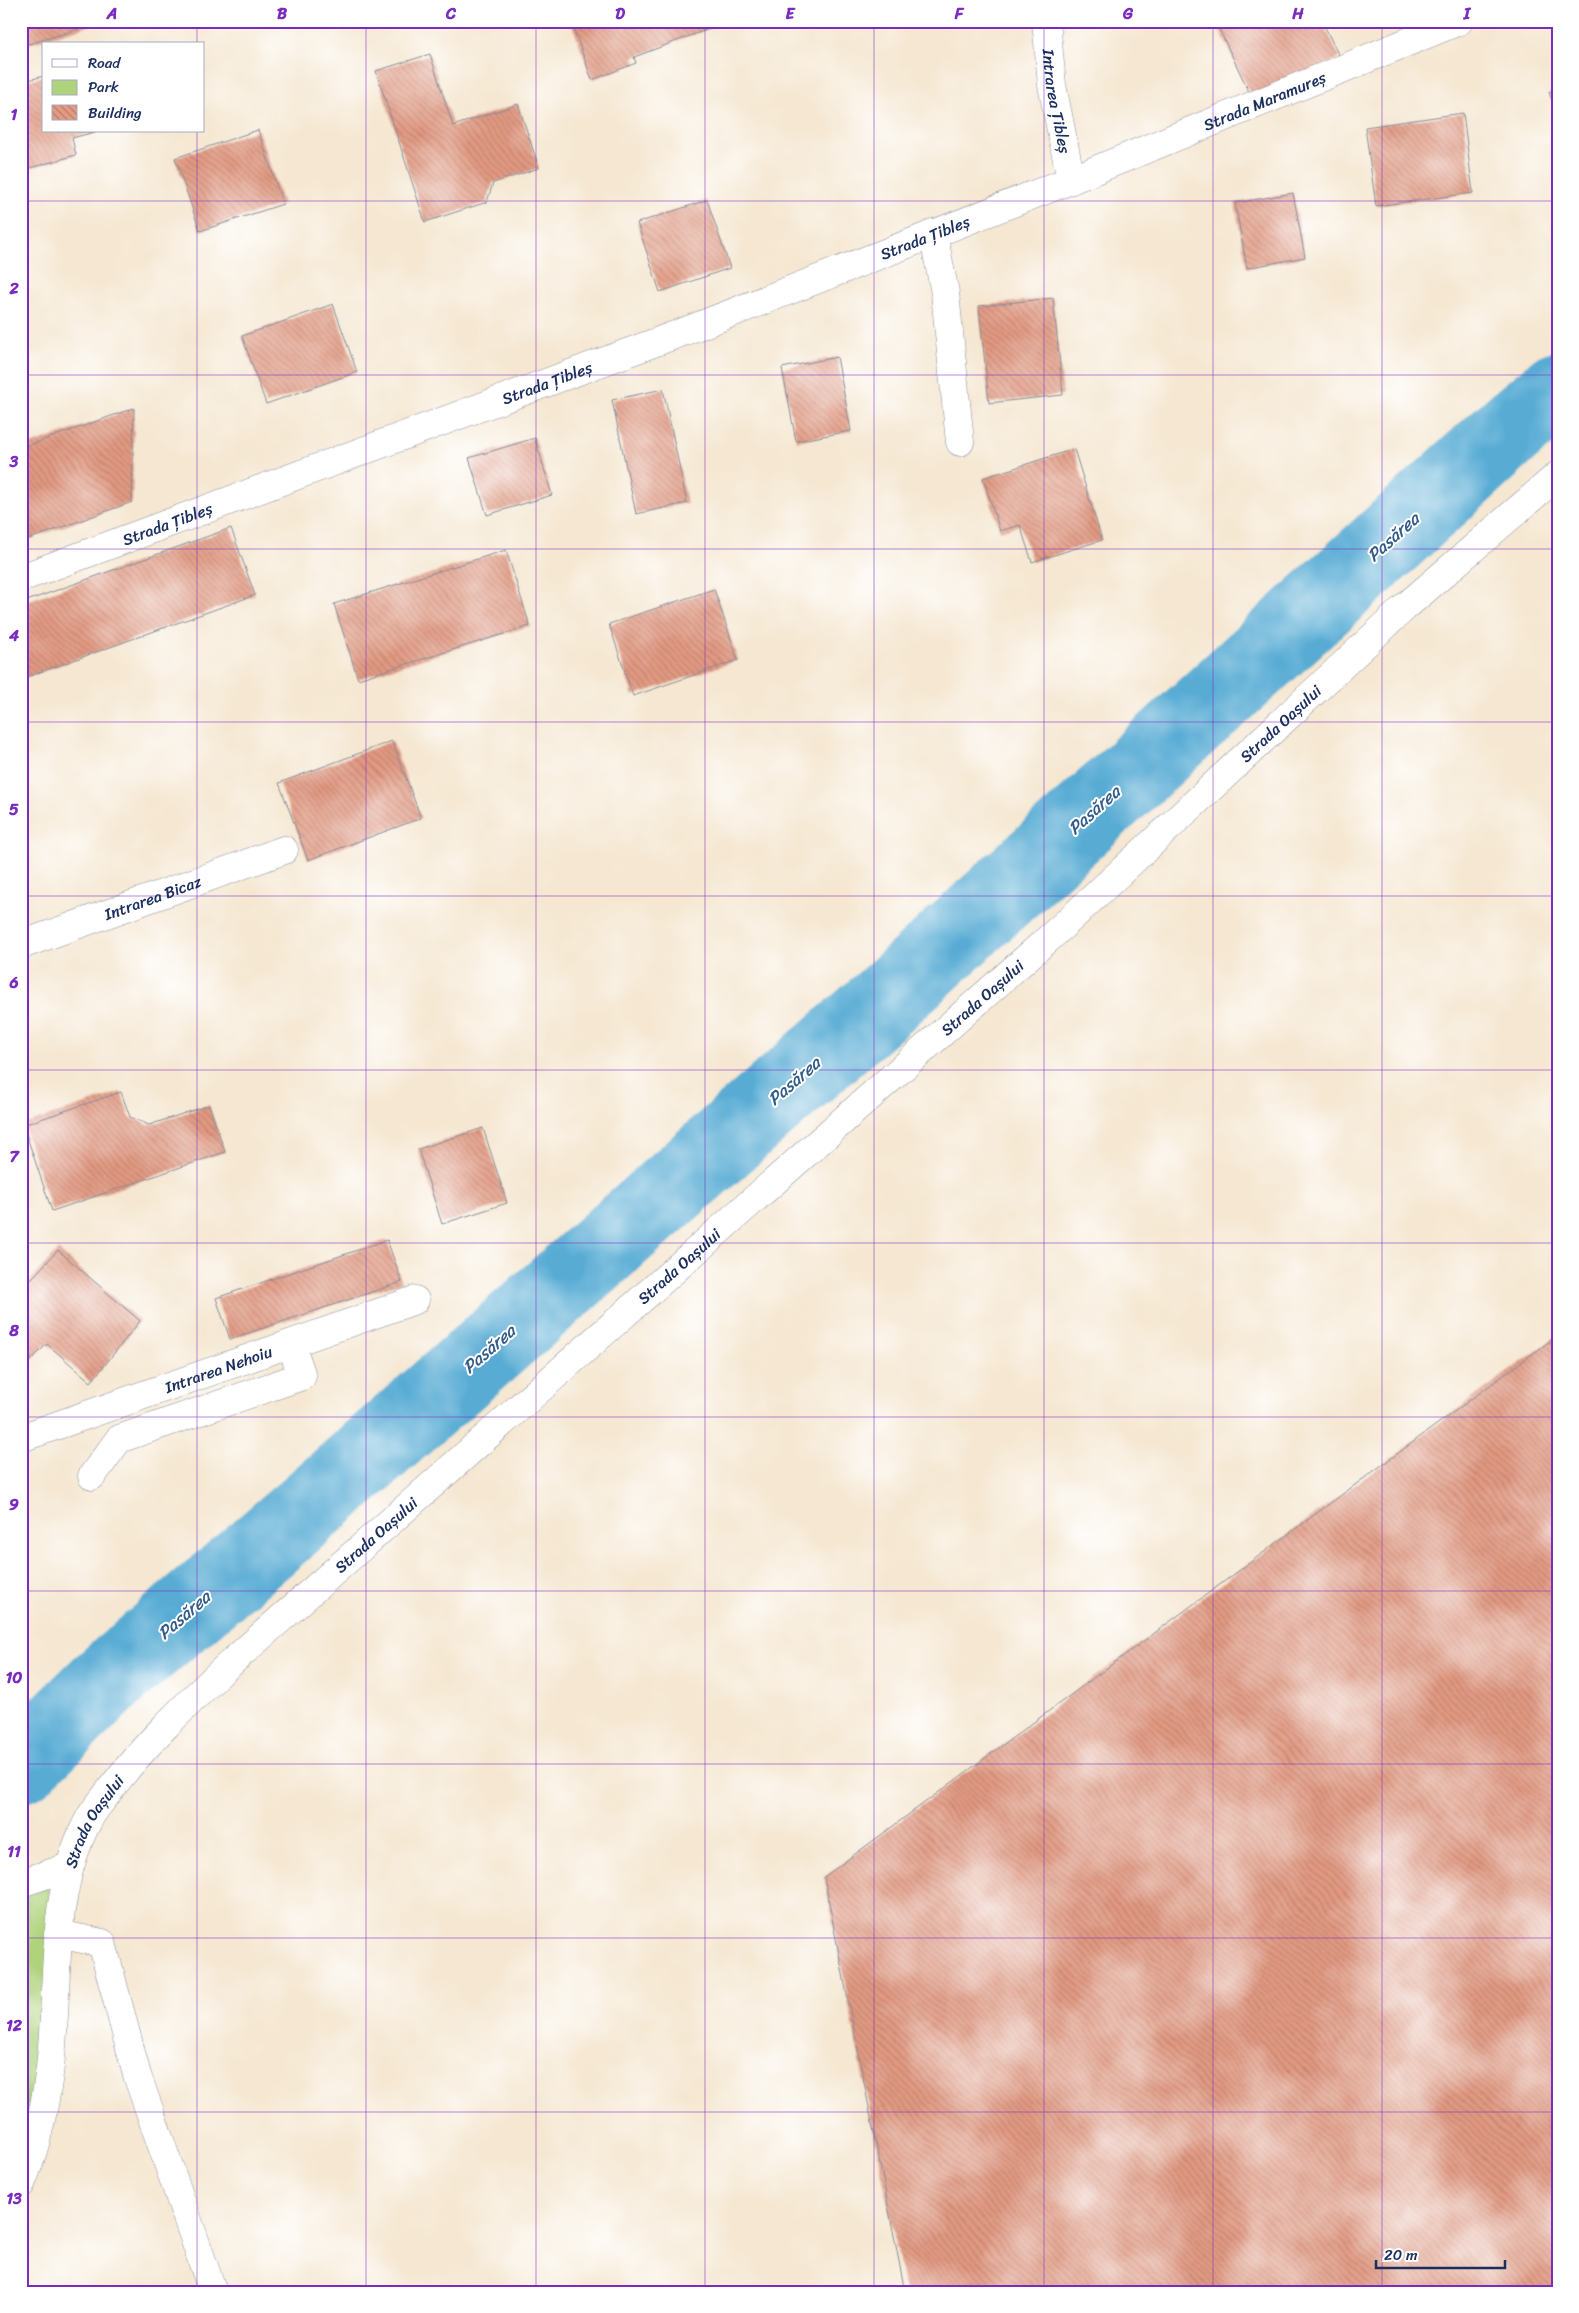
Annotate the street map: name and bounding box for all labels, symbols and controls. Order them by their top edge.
text: A [106,0,117,28]
text: B [277,0,288,28]
text: C [445,0,457,28]
text: D [615,0,625,28]
text: E [786,0,796,28]
text: F [954,0,965,28]
text: G [1122,0,1134,28]
text: H [1291,0,1304,28]
text: I [1463,0,1472,28]
legend [42,42,205,132]
street label: Intrarea Țibleș [1034,47,1079,157]
text: Road [88,50,121,76]
street label: Strada Maramureș [1199,63,1331,139]
text: Park [88,74,119,100]
text: 1 [11,100,18,129]
text: Building [88,100,142,126]
street label: Strada Țibleș [876,207,975,268]
text: 2 [8,274,19,303]
street label: Strada Țibleș [498,353,597,413]
text: 3 [9,447,19,476]
street label: Strada Țibleș [118,494,217,554]
water label: Pasărea [1359,503,1429,570]
text: 4 [8,621,19,650]
street label: Strada Oașului [1233,677,1329,770]
water label: Pasărea [1060,776,1130,843]
text: 5 [9,795,19,824]
street label: Intrarea Bicaz [99,867,206,929]
street label: Strada Oașului [934,952,1031,1043]
text: 6 [8,968,19,997]
water label: Pasărea [760,1047,830,1114]
text: 7 [9,1142,20,1171]
street label: Strada Oașului [631,1221,728,1312]
water label: Pasărea [455,1315,525,1382]
text: 8 [8,1316,19,1345]
street label: Intrarea Nehoiu [160,1337,277,1402]
street label: Strada Oașului [327,1489,425,1580]
text: 9 [9,1490,19,1519]
water label: Pasărea [150,1581,220,1648]
text: 10 [6,1663,22,1692]
street label: Strada Oașului [56,1768,132,1872]
text: 11 [7,1837,21,1866]
text: 12 [6,2011,23,2040]
text: 13 [6,2184,22,2213]
scale bar [1376,2238,1505,2270]
text: 20 m [1384,2242,1418,2268]

